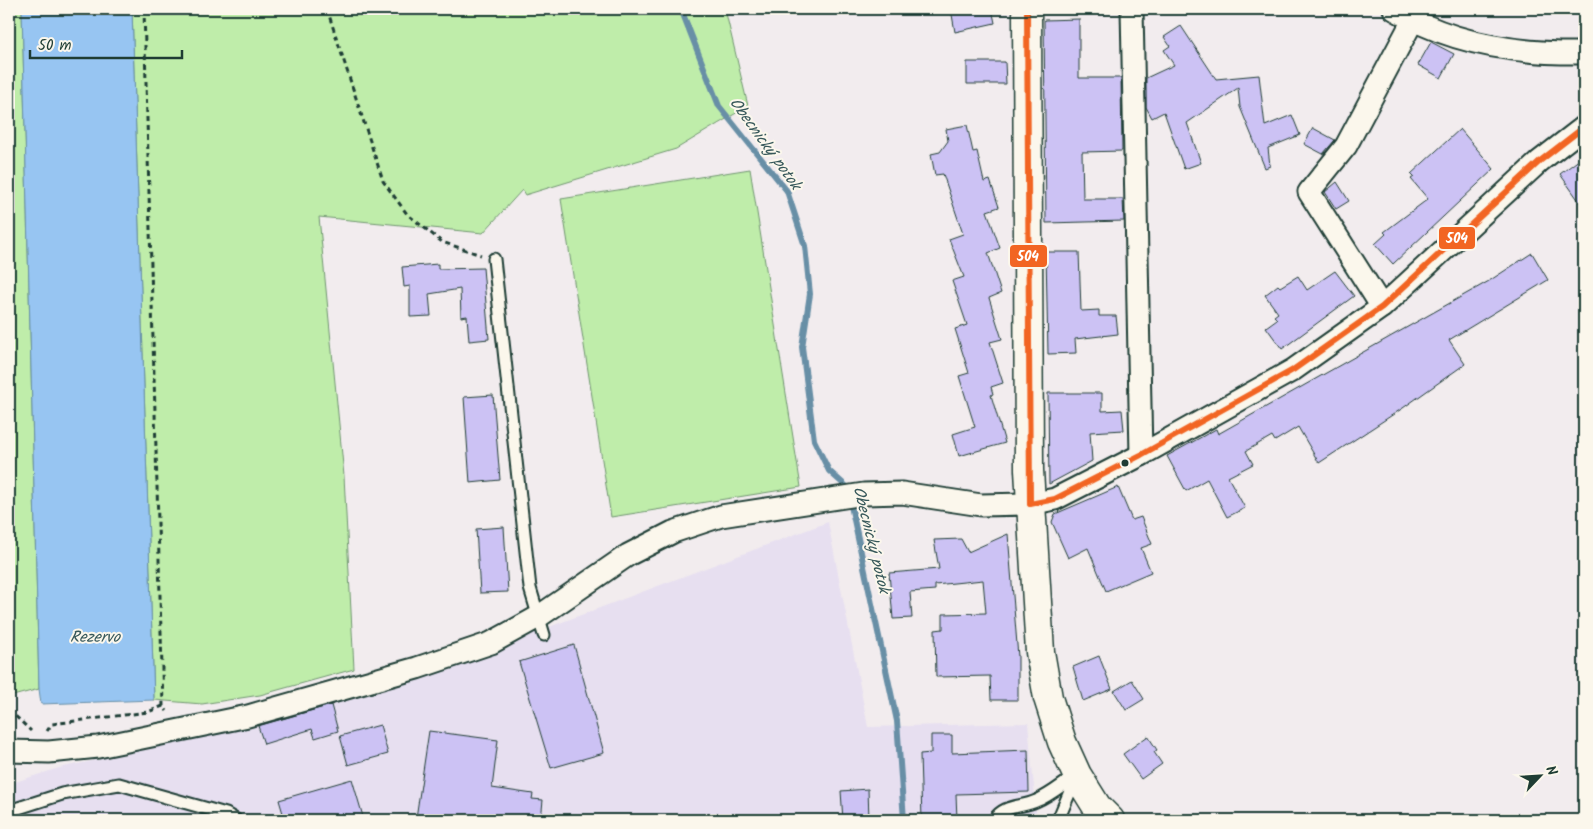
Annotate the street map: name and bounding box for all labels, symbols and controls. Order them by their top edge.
scale bar [30,28,182,60]
text: 50 m [38,34,72,58]
water label: Obecnický potok [723,92,809,198]
line badge: 504 [1438,226,1476,250]
text: 504 [1445,228,1468,250]
line badge: 504 [1009,244,1048,268]
text: 504 [1016,246,1039,268]
unlabelled marker [1120,458,1130,468]
water label: Obecnický potok [846,484,897,598]
water label: Rezervo [70,625,122,650]
north arrow [1516,752,1566,802]
text: N [1539,762,1563,780]

